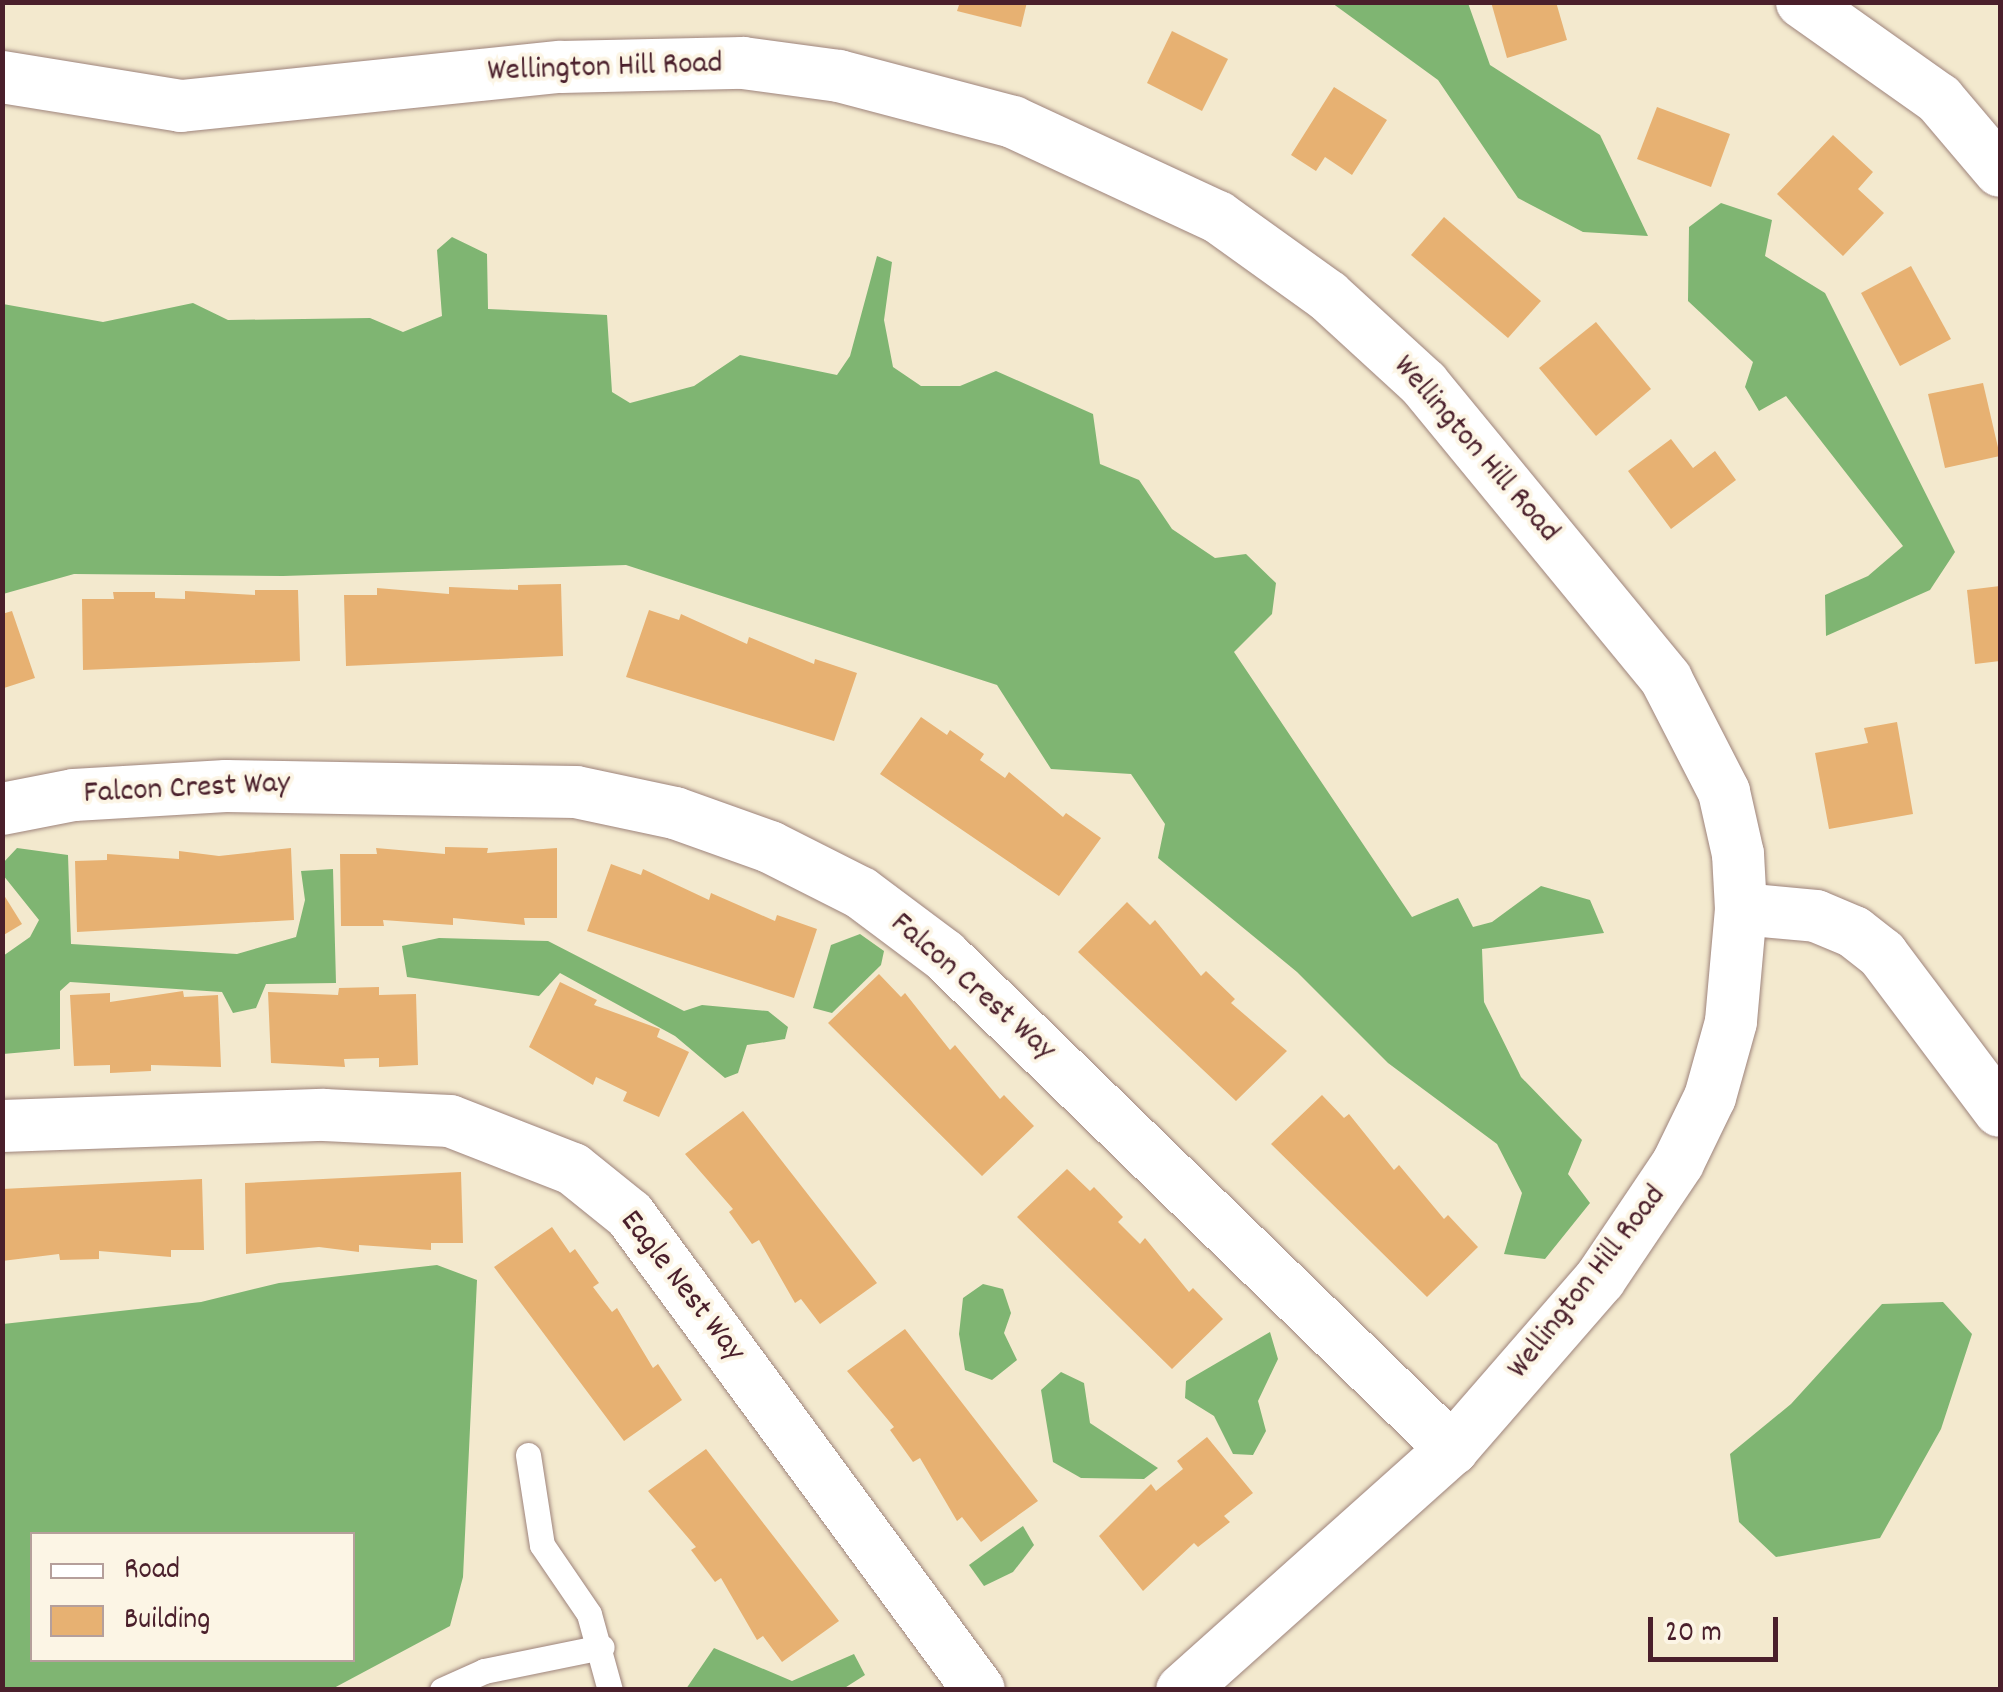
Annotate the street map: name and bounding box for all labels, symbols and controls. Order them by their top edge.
street label: Wellington Hill Road [487,46,723,92]
street label: Wellington Hill Road [1383,349,1567,551]
street label: Falcon Crest Way [83,765,291,815]
street label: Falcon Crest Way [881,906,1063,1070]
street label: Wellington Hill Road [1500,1179,1676,1387]
street label: Eagle Nest Way [610,1204,752,1370]
legend [30,1532,355,1662]
text: Road [124,1550,180,1593]
scale bar [1653,1597,1783,1659]
text: Building [124,1600,210,1643]
text: 20 m [1665,1613,1722,1656]

